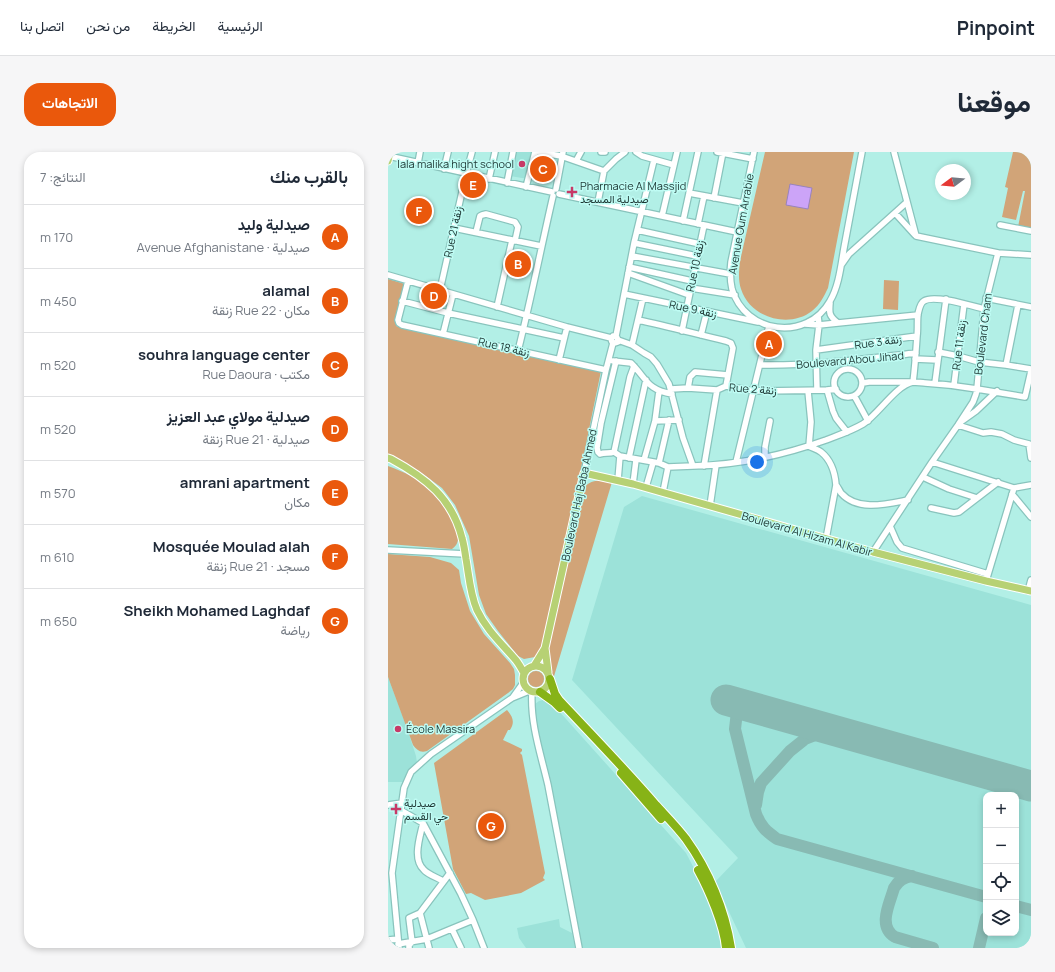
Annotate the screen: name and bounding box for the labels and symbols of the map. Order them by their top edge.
pin: C [530,154,556,184]
place label: lala malika hight school [397,156,514,171]
marker: lala malika hight school [517,159,527,169]
north arrow [935,164,971,200]
pin: E [460,170,486,200]
street label: Avenue Oum Arrabie [724,172,757,276]
place label: Pharmacie Al Massjid صيدلية المسجد [580,178,686,206]
marker: Pharmacie Al Massjid صيدلية المسجد [567,187,577,197]
pin: F [406,196,432,226]
street label: Rue 21 زنقة [440,205,465,259]
street label: Rue 10 زنقة [682,238,707,293]
pin: B [505,249,531,279]
pin: D [421,281,447,311]
street label: Boulevard Cham [970,292,995,376]
street label: Rue 9 زنقة [668,296,719,321]
street label: Rue 11 زنقة [948,319,969,371]
pin: A [756,329,782,359]
street label: Rue 3 زنقة [853,331,903,352]
street label: Rue 18 زنقة [477,333,532,360]
street label: Boulevard Abou Jihad [795,347,904,372]
street label: Rue 2 زنقة [729,379,778,398]
street label: Boulevard Haj Baba Ahmed [557,428,600,562]
your location [747,452,767,472]
street label: Boulevard Al Hizam Al Kabir [740,508,874,559]
place label: École Massira [406,721,475,736]
marker: École Massira [393,724,403,734]
place label: صيدلية حي القسم [404,795,448,826]
marker: صيدلية حي القسم [391,804,401,814]
pin: G [478,811,504,841]

